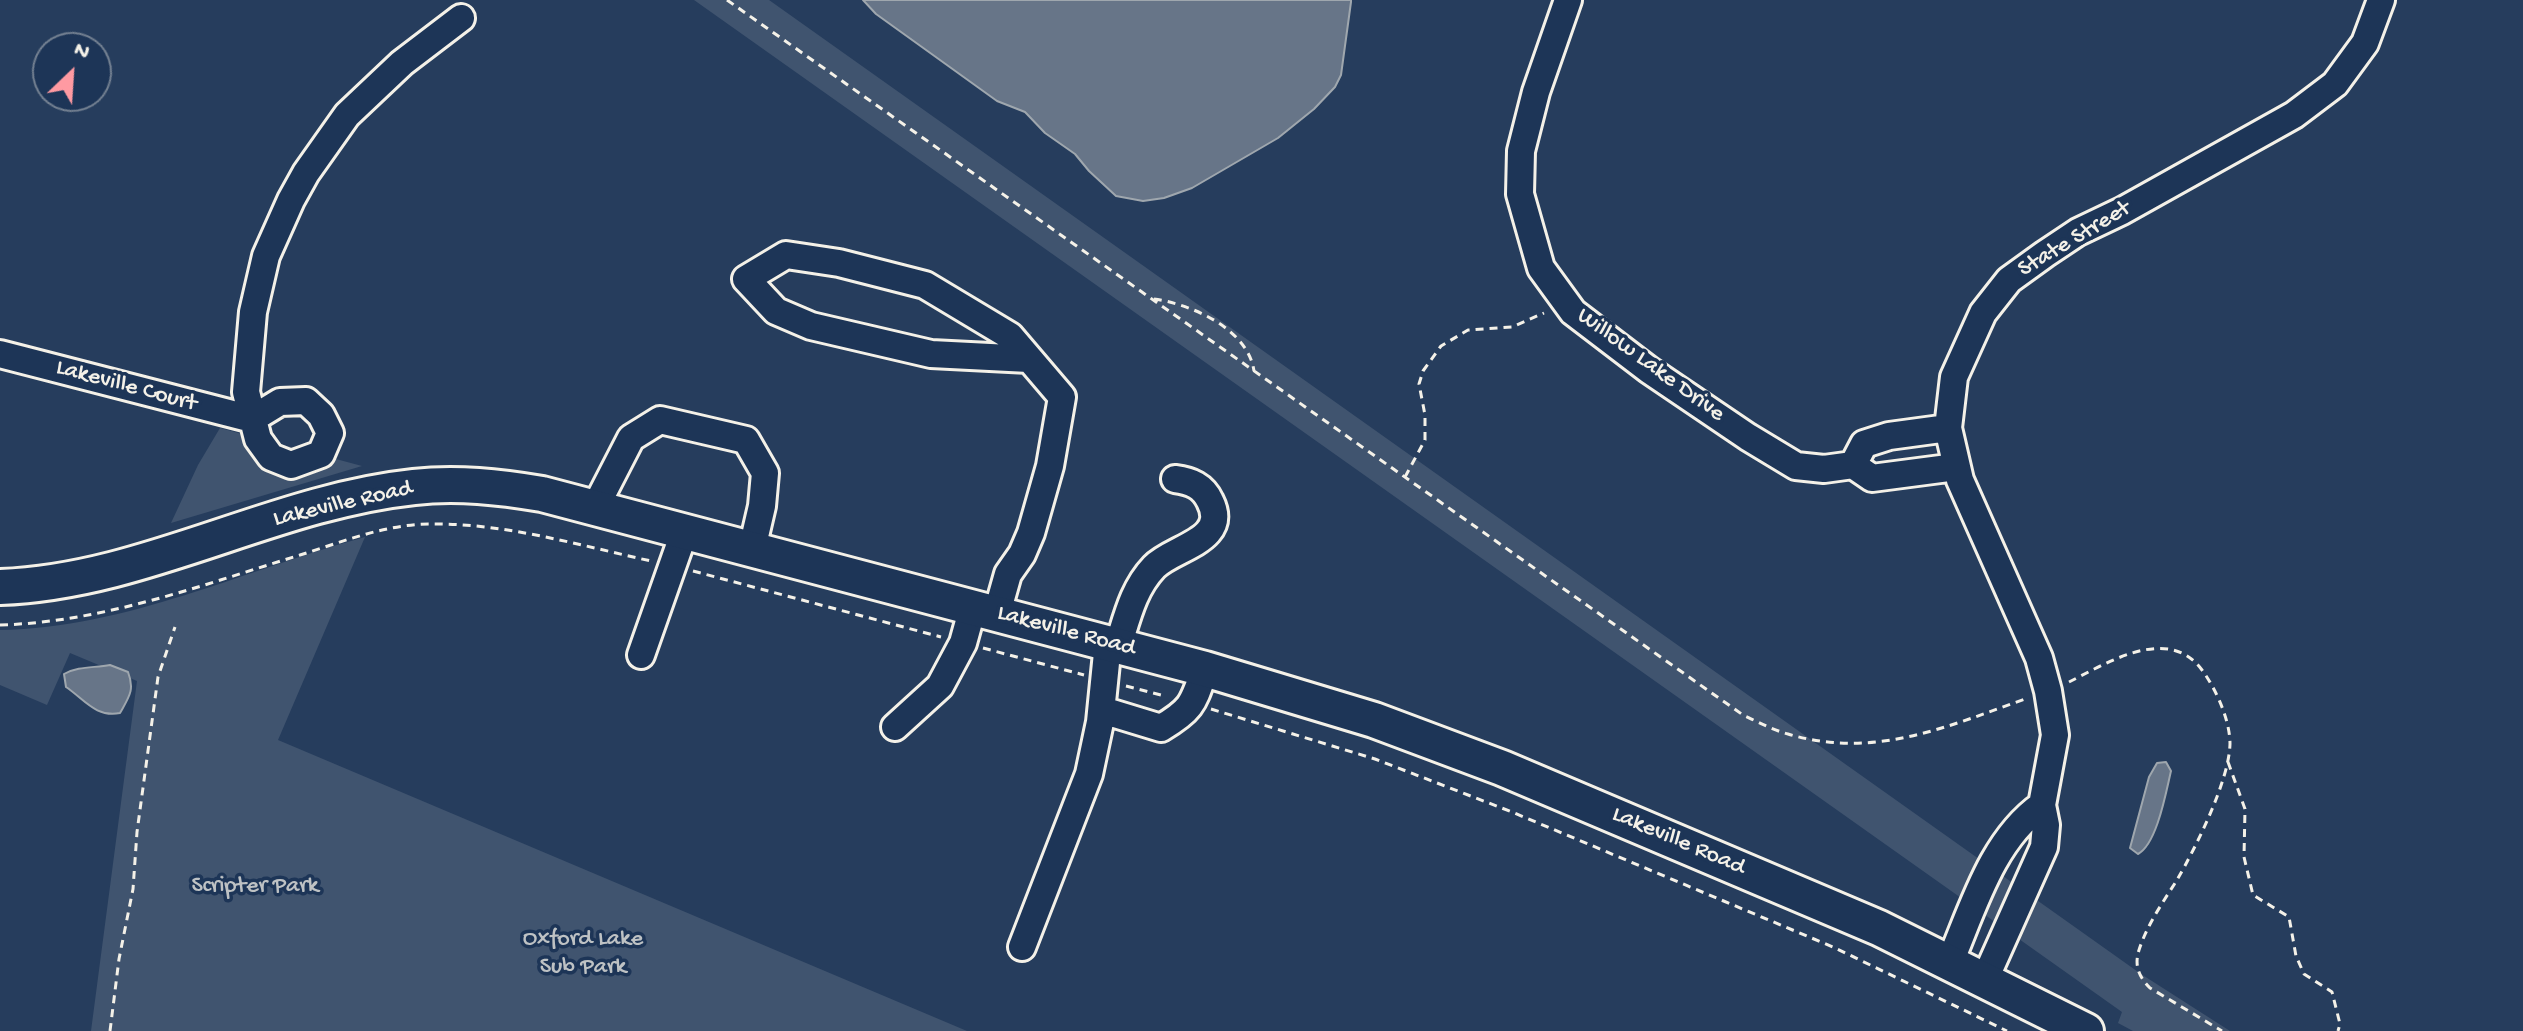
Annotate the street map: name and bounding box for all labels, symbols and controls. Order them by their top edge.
north arrow [32,32,112,112]
text: N [69,37,93,67]
street label: State Street [2014,195,2136,285]
street label: Willow Lake Drive [1570,303,1730,429]
street label: Lakeville Court [52,354,200,420]
street label: Lakeville Road [271,475,415,535]
street label: Lakeville Road [994,600,1138,664]
street label: Lakeville Road [1607,801,1749,883]
park label: Scripter Park [192,873,318,901]
park label: Oxford Lake Sub Park [523,926,643,982]

